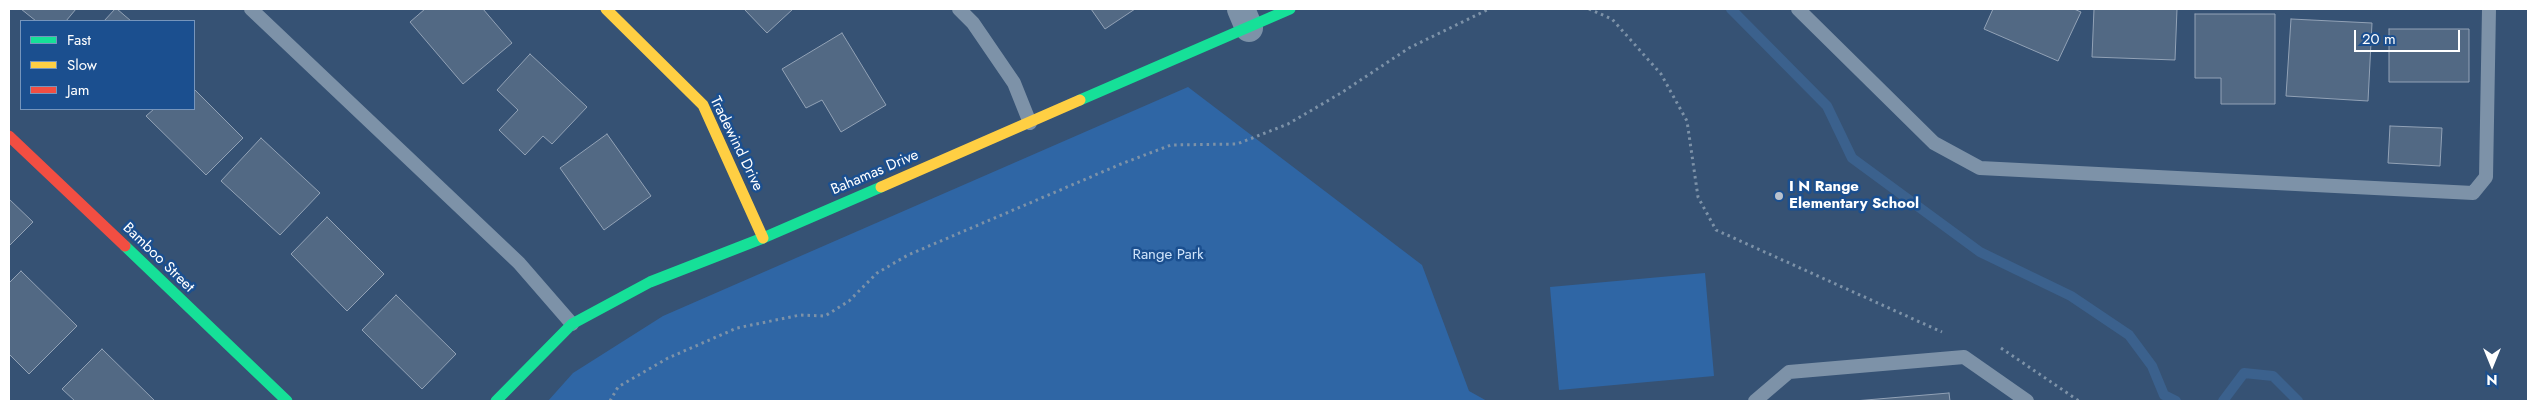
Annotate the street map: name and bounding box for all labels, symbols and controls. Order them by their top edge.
legend [20,20,195,110]
scale bar [2357,20,2463,52]
text: 20 m [2362,28,2396,50]
text: Fast [67,29,91,51]
text: Slow [67,54,97,76]
text: Jam [67,79,90,101]
street label: Tradewind Drive [705,94,767,194]
street label: Bahamas Drive [828,146,922,200]
place label: I N Range Elementary School [1789,178,1919,213]
marker: I N Range Elementary School [1773,190,1785,202]
street label: Bamboo Street [118,219,198,297]
park label: Range Park [1133,246,1203,264]
north arrow [2467,340,2517,390]
text: N [2486,370,2498,390]

